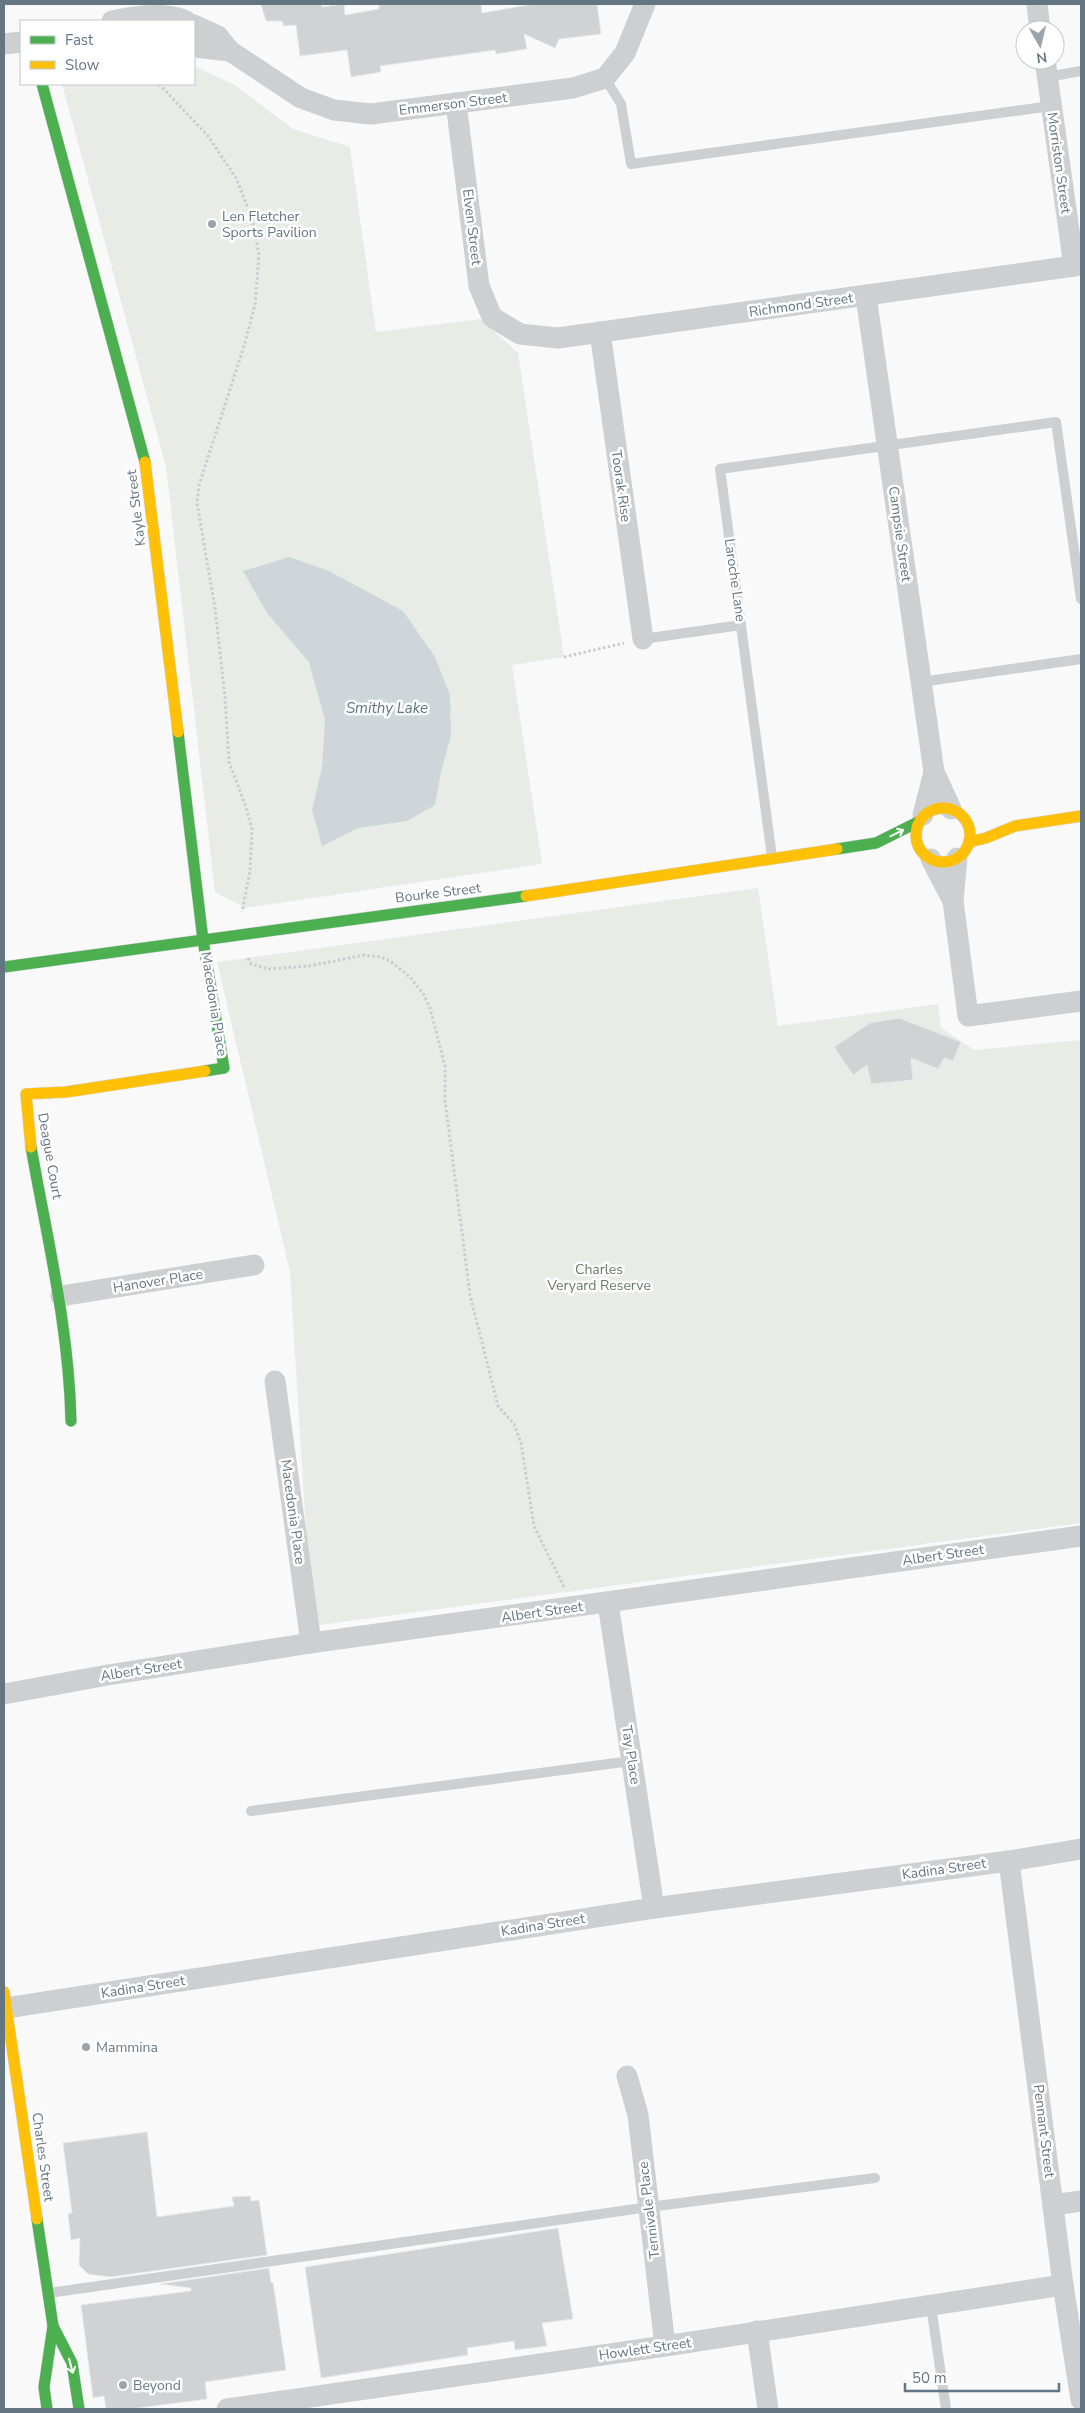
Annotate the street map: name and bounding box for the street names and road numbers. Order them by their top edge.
street label: Emmerson Street [398,88,508,120]
street label: Morriston Street [1042,111,1076,215]
street label: Elven Street [458,188,486,266]
street label: Richmond Street [748,288,854,322]
street label: Toorak Rise [607,449,635,523]
street label: Kayle Street [122,469,150,547]
street label: Campsie Street [884,485,916,583]
street label: Laroche Lane [720,537,750,623]
street label: Bourke Street [394,878,482,908]
street label: Macedonia Place [196,950,232,1058]
street label: Deague Court [33,1111,67,1201]
street label: Hanover Place [112,1264,204,1298]
street label: Macedonia Place [276,1458,310,1566]
street label: Albert Street [901,1540,985,1570]
street label: Albert Street [500,1597,584,1627]
street label: Albert Street [99,1654,183,1686]
street label: Tay Place [617,1724,645,1786]
street label: Kadina Street [901,1854,987,1884]
street label: Kadina Street [500,1909,586,1941]
street label: Kadina Street [100,1971,186,2003]
street label: Pennant Street [1029,2083,1059,2179]
street label: Charles Street [27,2111,59,2203]
street label: Tennivale Place [634,2160,664,2260]
street label: Howlett Street [598,2333,692,2365]

